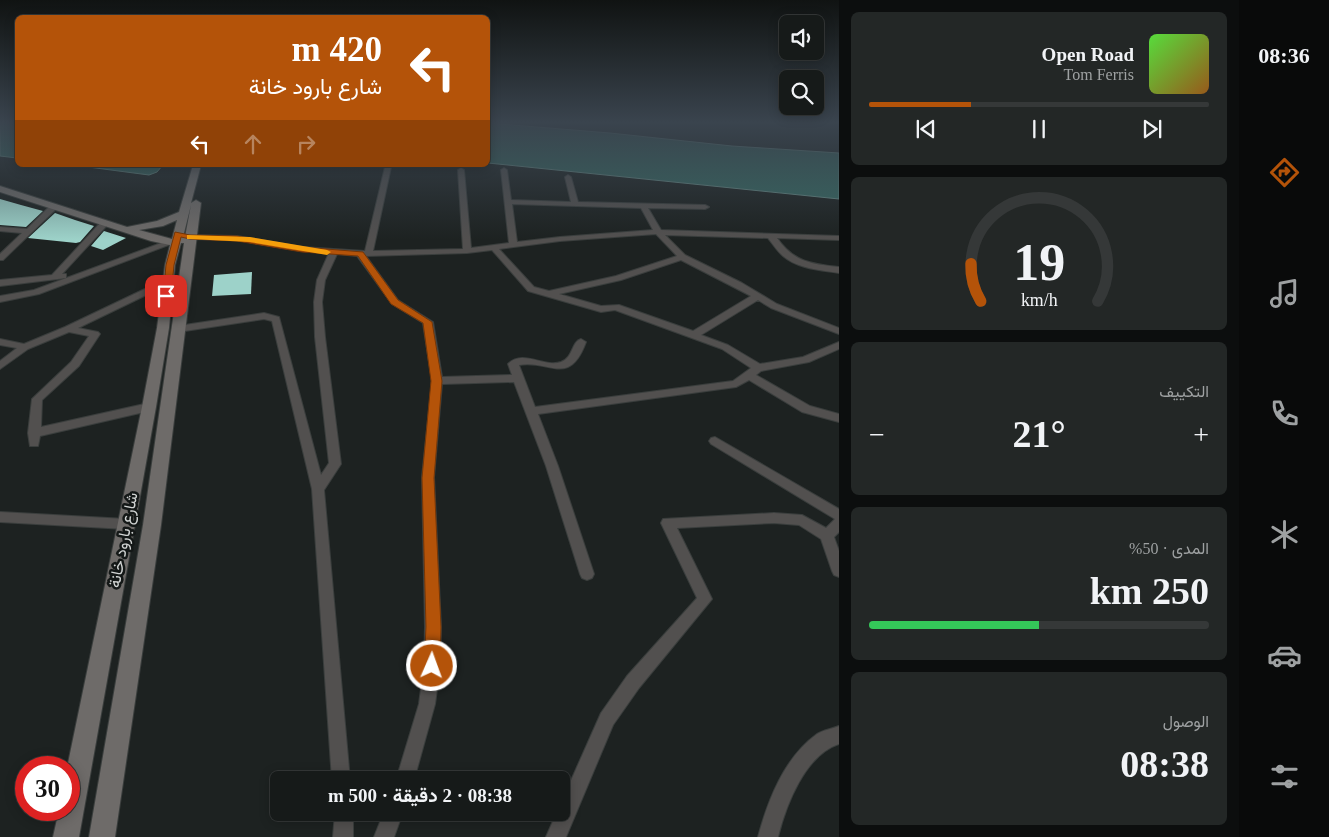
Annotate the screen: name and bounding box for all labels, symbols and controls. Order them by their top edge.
map controls [779,15,824,115]
button: sound [779,15,824,60]
text: 420 m [292,30,382,69]
icon: left [400,35,465,100]
text: 08:36 [1258,43,1310,68]
text: Open Road [1042,44,1134,65]
text: Tom Ferris [1064,66,1134,83]
button: search [779,70,824,115]
text: شارع بارود خانة [249,74,382,99]
icon: previous [912,115,940,143]
icon: pause [1025,115,1053,143]
icon: next [1138,115,1166,143]
icon: left [186,130,214,158]
icon: ahead [239,130,267,158]
icon: right [292,130,320,158]
icon: directions [1267,155,1302,190]
text: 19 [1013,234,1065,291]
pin [145,275,187,317]
icon: music [1267,276,1302,311]
icon: arrive [152,282,180,310]
text: km/h [1021,290,1057,310]
text: التكييف [1159,383,1209,400]
icon: phone [1267,396,1302,431]
text: 21° [1012,413,1066,455]
text: − [869,419,885,450]
text: + [1193,419,1209,450]
street label: شارع بارود خانة [105,491,144,590]
icon: climate [1267,517,1302,552]
text: المدى · 50% [1129,540,1209,557]
text: 250 km [1090,570,1209,612]
icon: car [1267,638,1302,673]
position arrow [405,639,457,691]
text: الوصول [1163,713,1209,730]
text: 08:38 [1120,743,1209,785]
speed limit sign: 30 [15,756,80,821]
icon: filters [1267,759,1302,794]
text: 08:38 · 2 دقيقة · 500 m [328,785,512,806]

